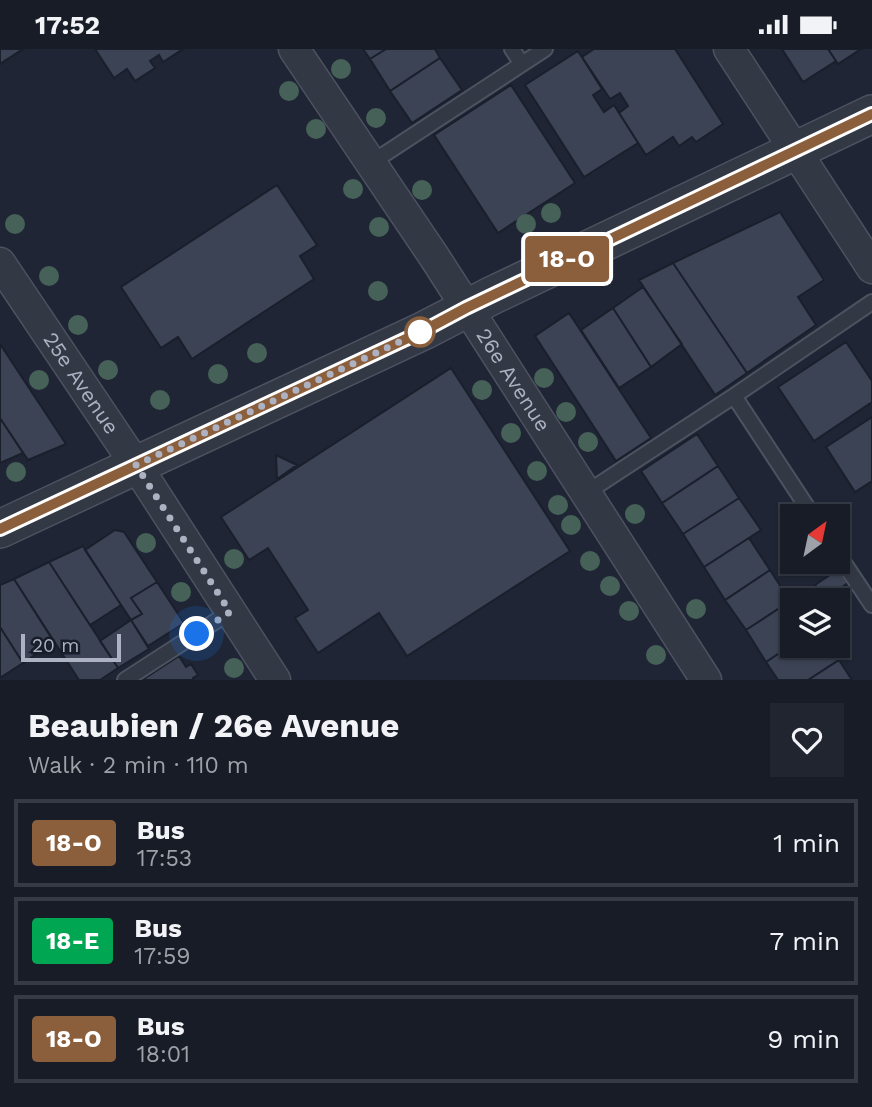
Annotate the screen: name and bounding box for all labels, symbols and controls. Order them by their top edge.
text: 17:52 [35,10,100,40]
line badge: 18-O [518,236,616,282]
text: 18-O [539,245,595,273]
unlabelled marker [405,317,435,347]
street label: 26e Avenue [471,323,556,436]
street label: 25e Avenue [38,327,125,439]
north arrow [780,504,850,574]
map controls [780,504,850,658]
button: layers [780,588,850,658]
your location [179,616,214,651]
scale bar [21,631,121,663]
text: 20 m [32,634,79,657]
button: heart [770,703,844,777]
text: Beaubien / 26e Avenue [28,706,399,745]
text: Walk · 2 min · 110 m [28,752,249,779]
text: Bus [137,815,185,845]
text: 1 min [773,828,840,858]
text: 18-O [46,829,102,857]
text: 17:53 [137,845,192,872]
text: Bus [134,913,182,943]
text: 7 min [770,926,840,956]
text: 18-E [46,927,99,955]
text: 17:59 [134,943,190,970]
text: Bus [137,1011,185,1041]
text: 9 min [767,1024,840,1054]
text: 18-O [46,1025,102,1053]
text: 18:01 [137,1041,190,1068]

